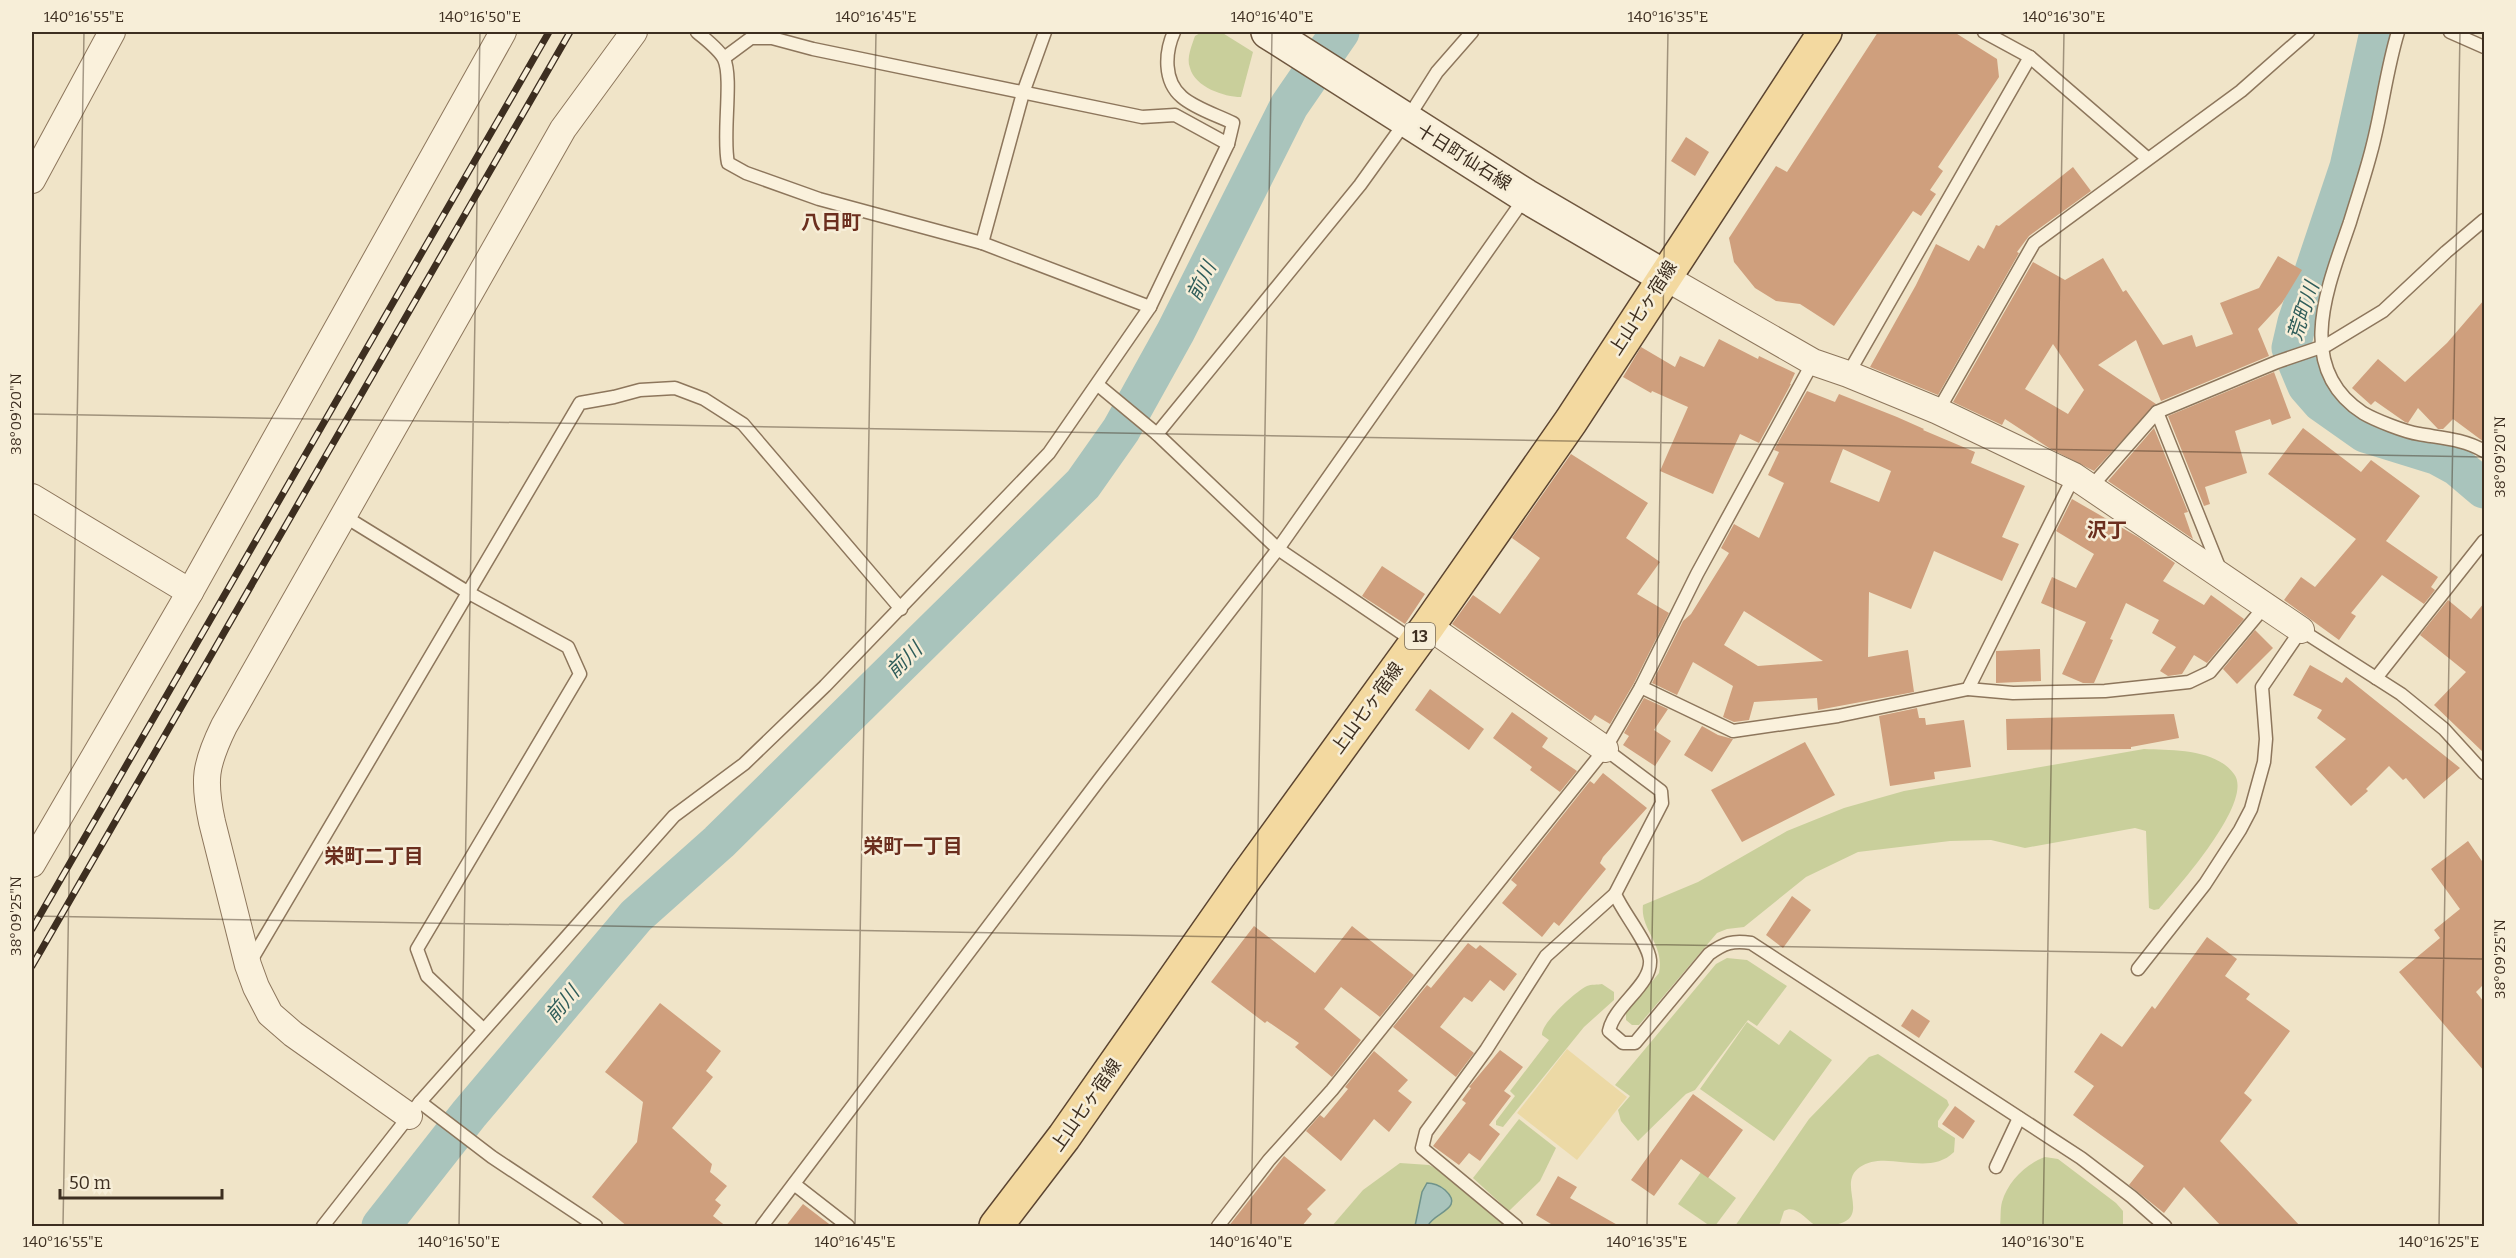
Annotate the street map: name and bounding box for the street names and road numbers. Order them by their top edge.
street label: 十日町仙石線 [1412,119,1516,195]
street label: 上山七ヶ宿線 [1604,257,1682,359]
road number: 13 [1405,623,1435,649]
street label: 上山七ヶ宿線 [1326,658,1408,758]
street label: 上山七ヶ宿線 [1046,1054,1126,1156]

